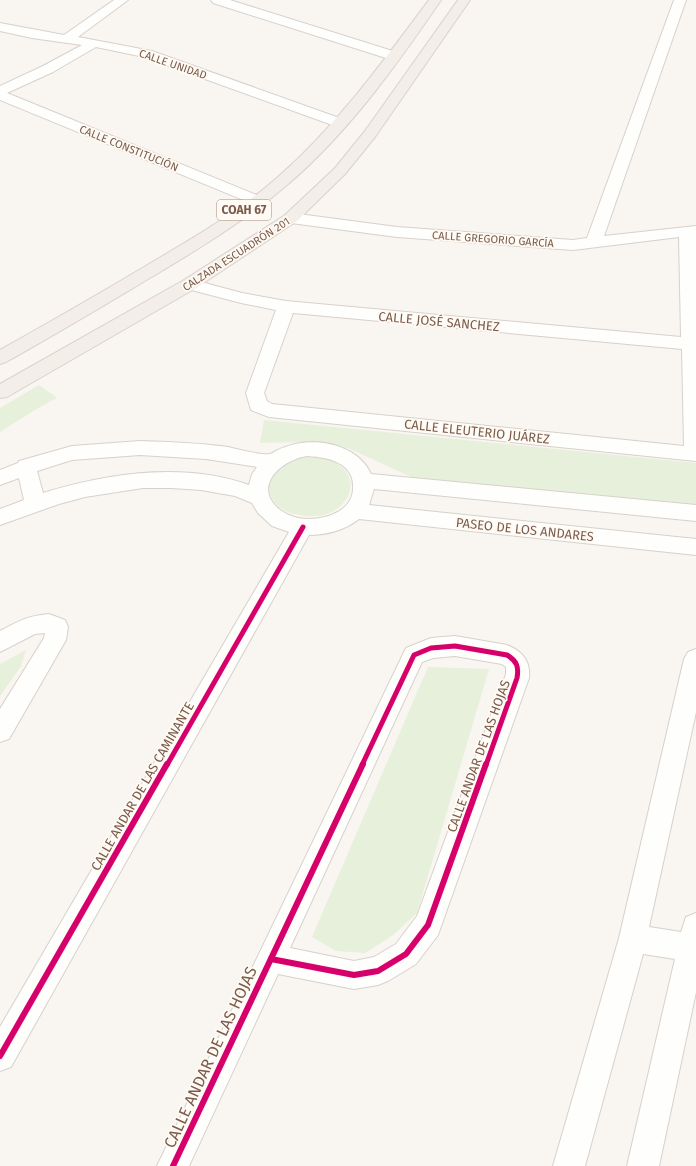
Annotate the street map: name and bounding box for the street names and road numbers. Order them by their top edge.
street label: CALLE UNIDAD [137,47,208,82]
street label: CALLE CONSTITUCIÓN [77,122,181,174]
road number: COAH 67 [217,200,271,220]
street label: CALZADA ESCUADRÓN 201 [180,214,292,294]
street label: CALLE GREGORIO GARCÍA [432,228,555,250]
street label: CALLE JOSÉ SANCHEZ [378,309,500,334]
street label: CALLE ELEUTERIO JUÁREZ [403,416,551,447]
street label: PASEO DE LOS ANDARES [455,515,595,544]
street label: CALLE ANDAR DE LAS HOJAS [444,678,513,834]
street label: CALLE ANDAR DE LAS CAMINANTE [88,699,197,873]
street label: CALLE ANDAR DE LAS HOJAS [160,963,261,1151]

